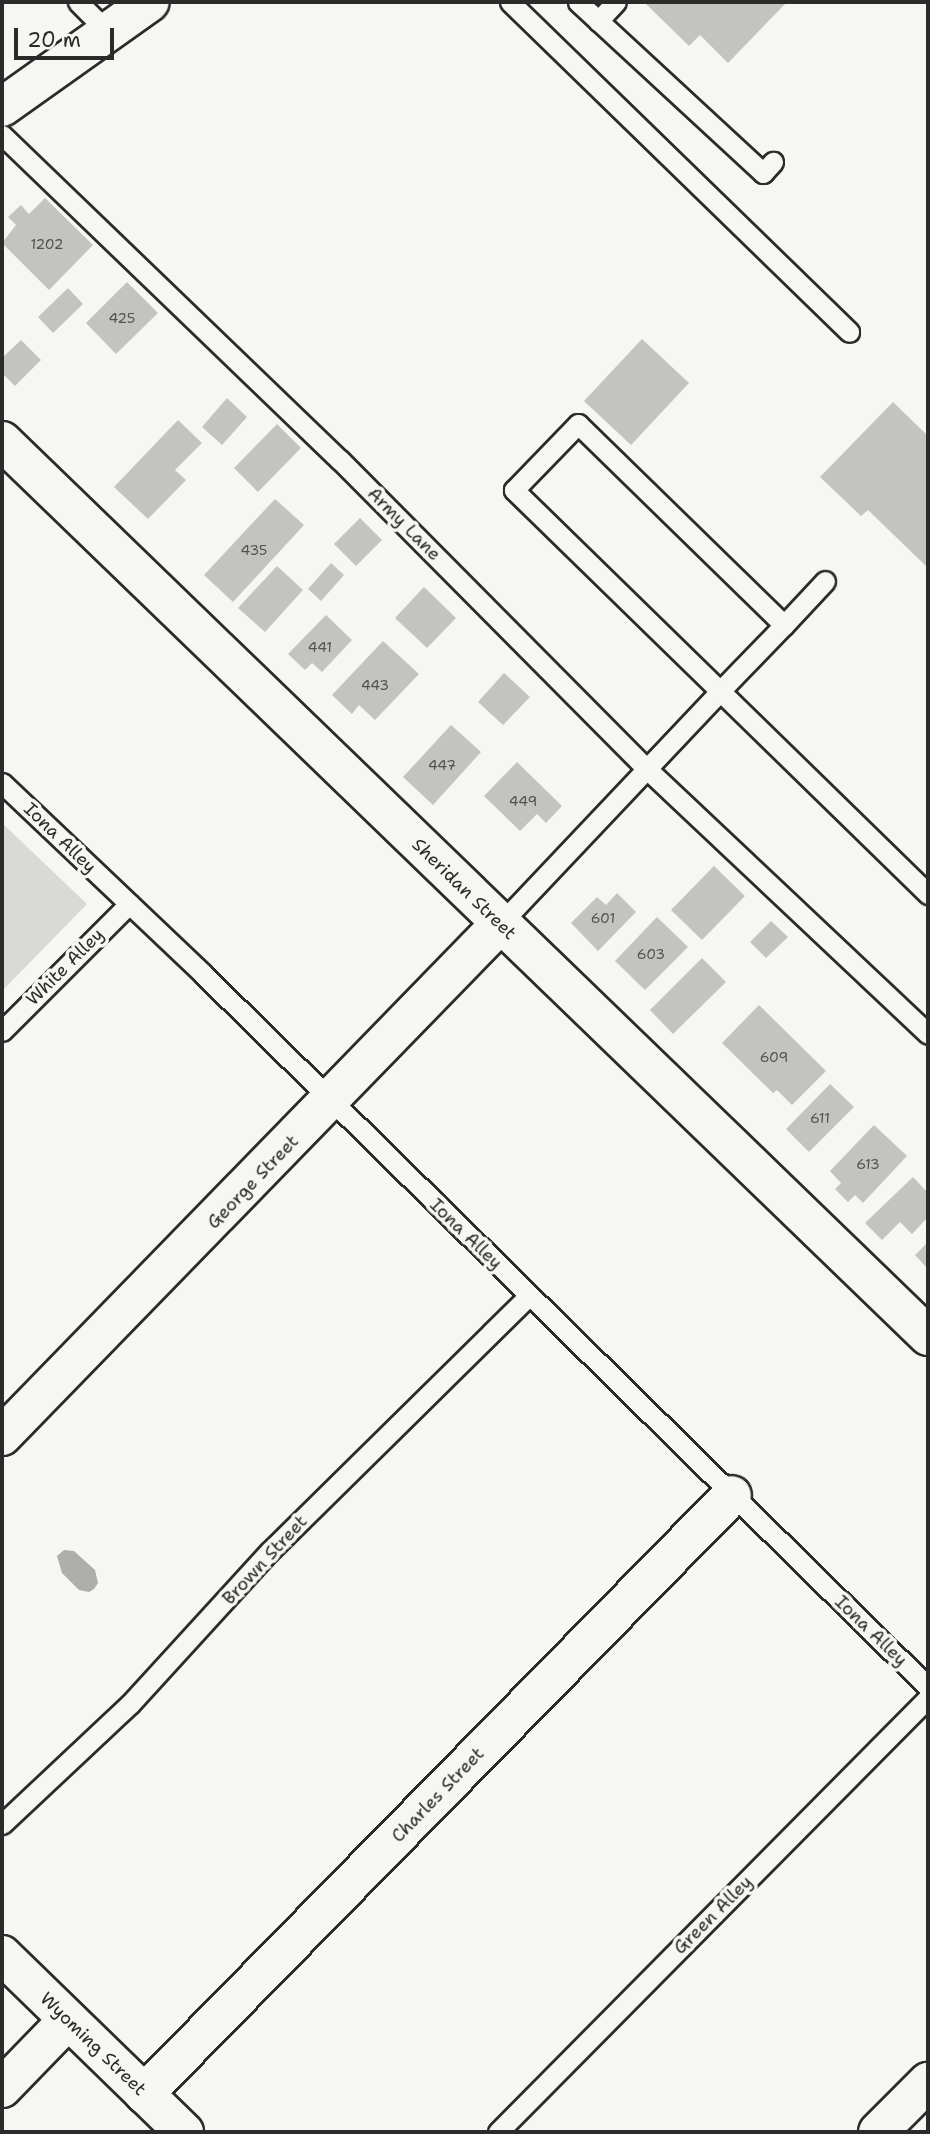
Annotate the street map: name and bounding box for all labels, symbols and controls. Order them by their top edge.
scale bar [18,14,117,58]
text: 20 m [27,26,81,54]
house number: 1202 [30,236,64,252]
house number: 425 [109,310,135,326]
street label: Army Lane [363,483,445,565]
house number: 435 [241,542,267,558]
house number: 441 [308,639,332,655]
house number: 443 [361,677,389,693]
house number: 447 [428,757,456,773]
house number: 449 [509,793,537,809]
street label: Iona Alley [19,798,101,878]
street label: Sheridan Street [407,834,521,944]
house number: 601 [591,910,615,926]
street label: White Alley [22,924,108,1010]
house number: 603 [637,946,665,962]
house number: 609 [760,1049,788,1065]
house number: 611 [810,1110,830,1126]
street label: George Street [203,1131,303,1233]
house number: 613 [856,1156,880,1172]
street label: Iona Alley [425,1194,507,1274]
street label: Brown Street [218,1511,312,1609]
street label: Iona Alley [830,1591,912,1671]
street label: Charles Street [387,1743,489,1847]
street label: Green Alley [669,1871,757,1959]
street label: Wyoming Street [35,1988,151,2100]

